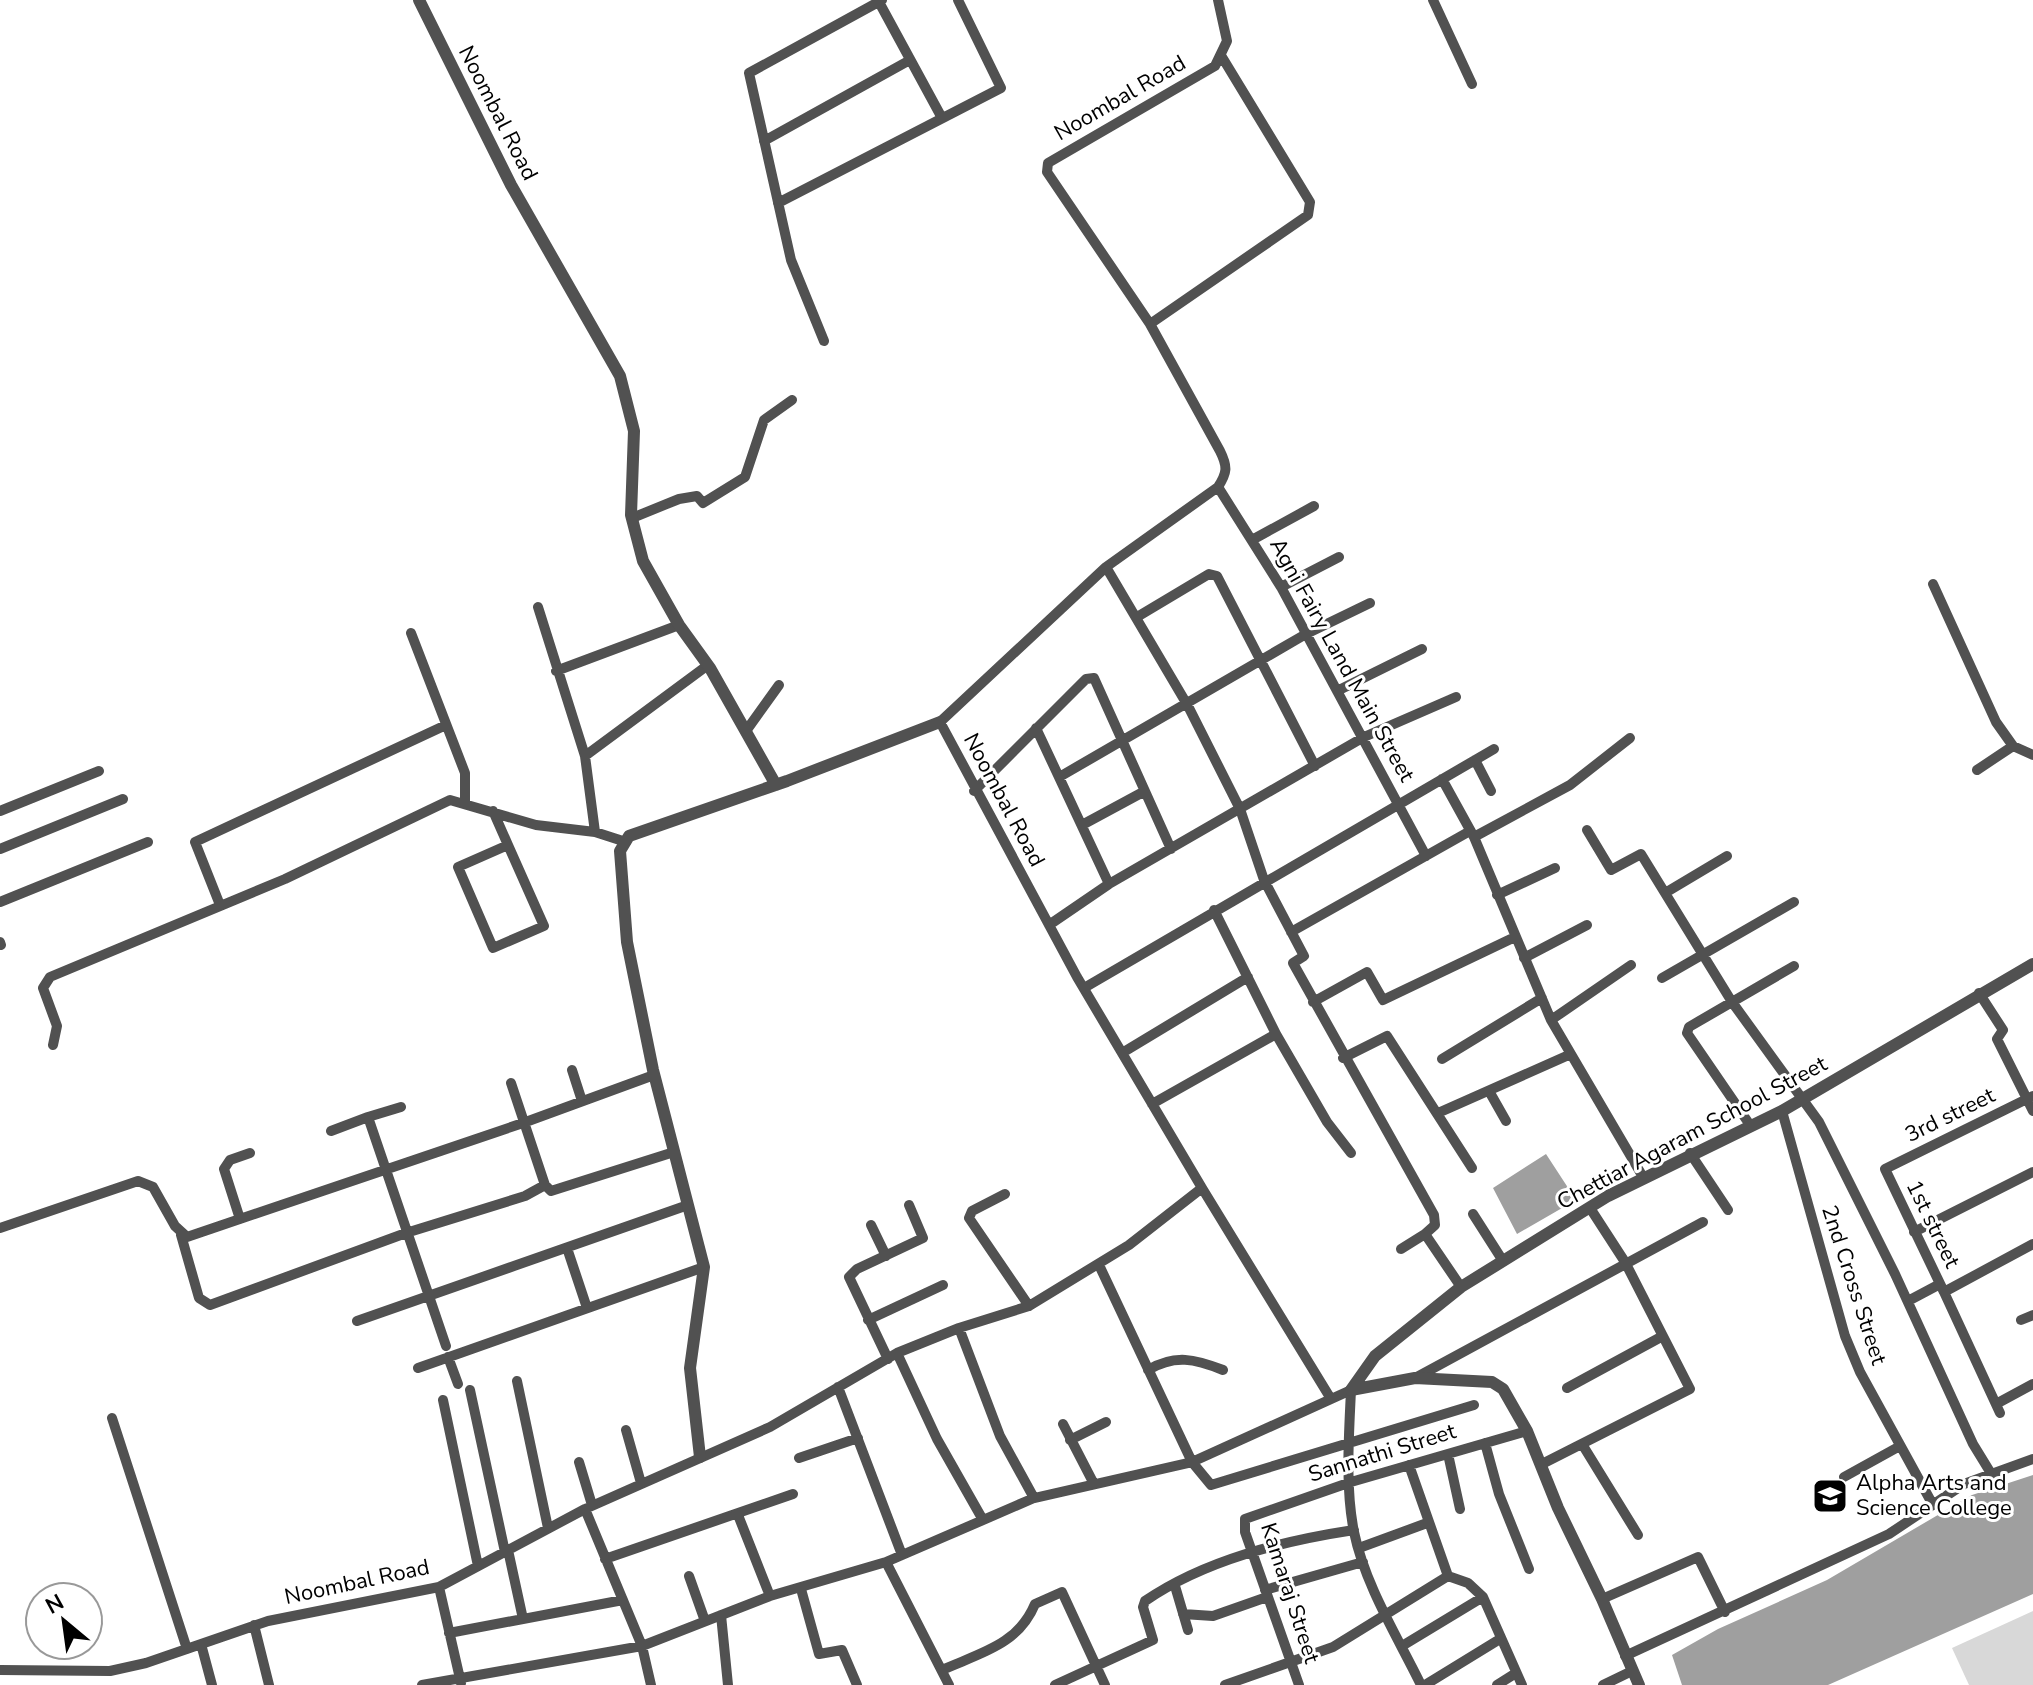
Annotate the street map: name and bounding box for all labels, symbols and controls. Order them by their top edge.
street label: Noombal Road [451,41,545,185]
street label: Noombal Road [1049,48,1191,148]
street label: Agni Fairy Land Main Street [1262,533,1422,787]
street label: Noombal Road [956,728,1052,872]
street label: Chettiar Agaram School Street [1552,1049,1832,1217]
street label: 3rd street [1900,1080,2000,1150]
street label: 1st street [1899,1175,1967,1273]
street label: 2nd Cross Street [1814,1202,1894,1369]
street label: Sannathi Street [1305,1416,1460,1490]
place label: Alpha Arts and Science College [1856,1468,2012,1523]
school or university icon: Alpha Arts and Science College [1811,1477,1849,1515]
street label: Kamaraj Street [1253,1519,1327,1667]
street label: Noombal Road [282,1552,432,1612]
north arrow [24,1581,104,1661]
text: N [40,1587,69,1621]

